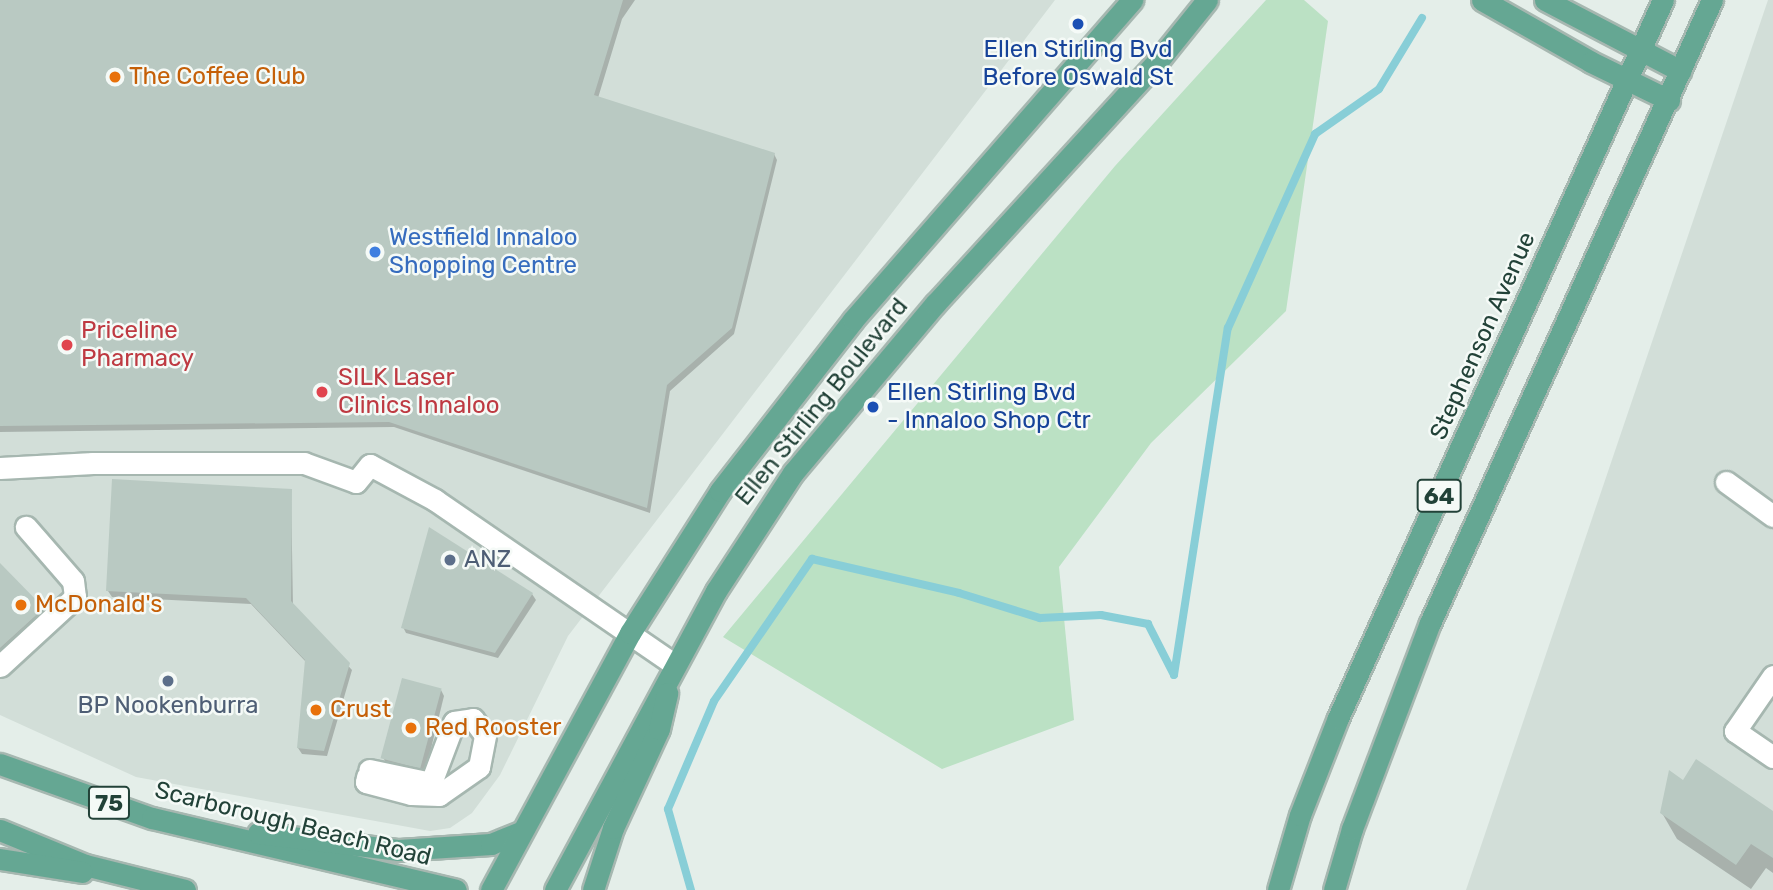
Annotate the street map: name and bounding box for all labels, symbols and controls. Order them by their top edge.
marker: Ellen Stirling Bvd Before Oswald St [1070,16,1086,32]
place label: Ellen Stirling Bvd Before Oswald St [983,36,1173,92]
place label: The Coffee Club [129,63,306,91]
marker: The Coffee Club [107,69,123,85]
place label: Westfield Innaloo Shopping Centre [389,224,578,280]
street label: Stephenson Avenue [1424,227,1542,445]
marker: Westfield Innaloo Shopping Centre [367,244,383,260]
street label: Ellen Stirling Boulevard [730,293,914,511]
place label: Priceline Pharmacy [81,317,194,373]
marker: Priceline Pharmacy [59,337,75,353]
place label: SILK Laser Clinics Innaloo [338,364,500,420]
place label: Ellen Stirling Bvd - Innaloo Shop Ctr [887,379,1091,435]
marker: SILK Laser Clinics Innaloo [312,382,332,402]
marker: Ellen Stirling Bvd - Innaloo Shop Ctr [865,399,881,415]
road number: 64 [1416,476,1462,516]
place label: ANZ [464,546,511,574]
marker: ANZ [442,552,458,568]
place label: McDonald's [35,591,162,619]
marker: McDonald's [13,597,29,613]
marker: BP Nookenburra [160,673,176,689]
place label: BP Nookenburra [77,692,259,720]
place label: Crust [330,696,391,724]
marker: Crust [308,702,324,718]
place label: Red Rooster [425,714,561,742]
marker: Red Rooster [403,720,419,736]
street label: Scarborough Beach Road [152,776,434,872]
road number: 75 [86,783,132,822]

